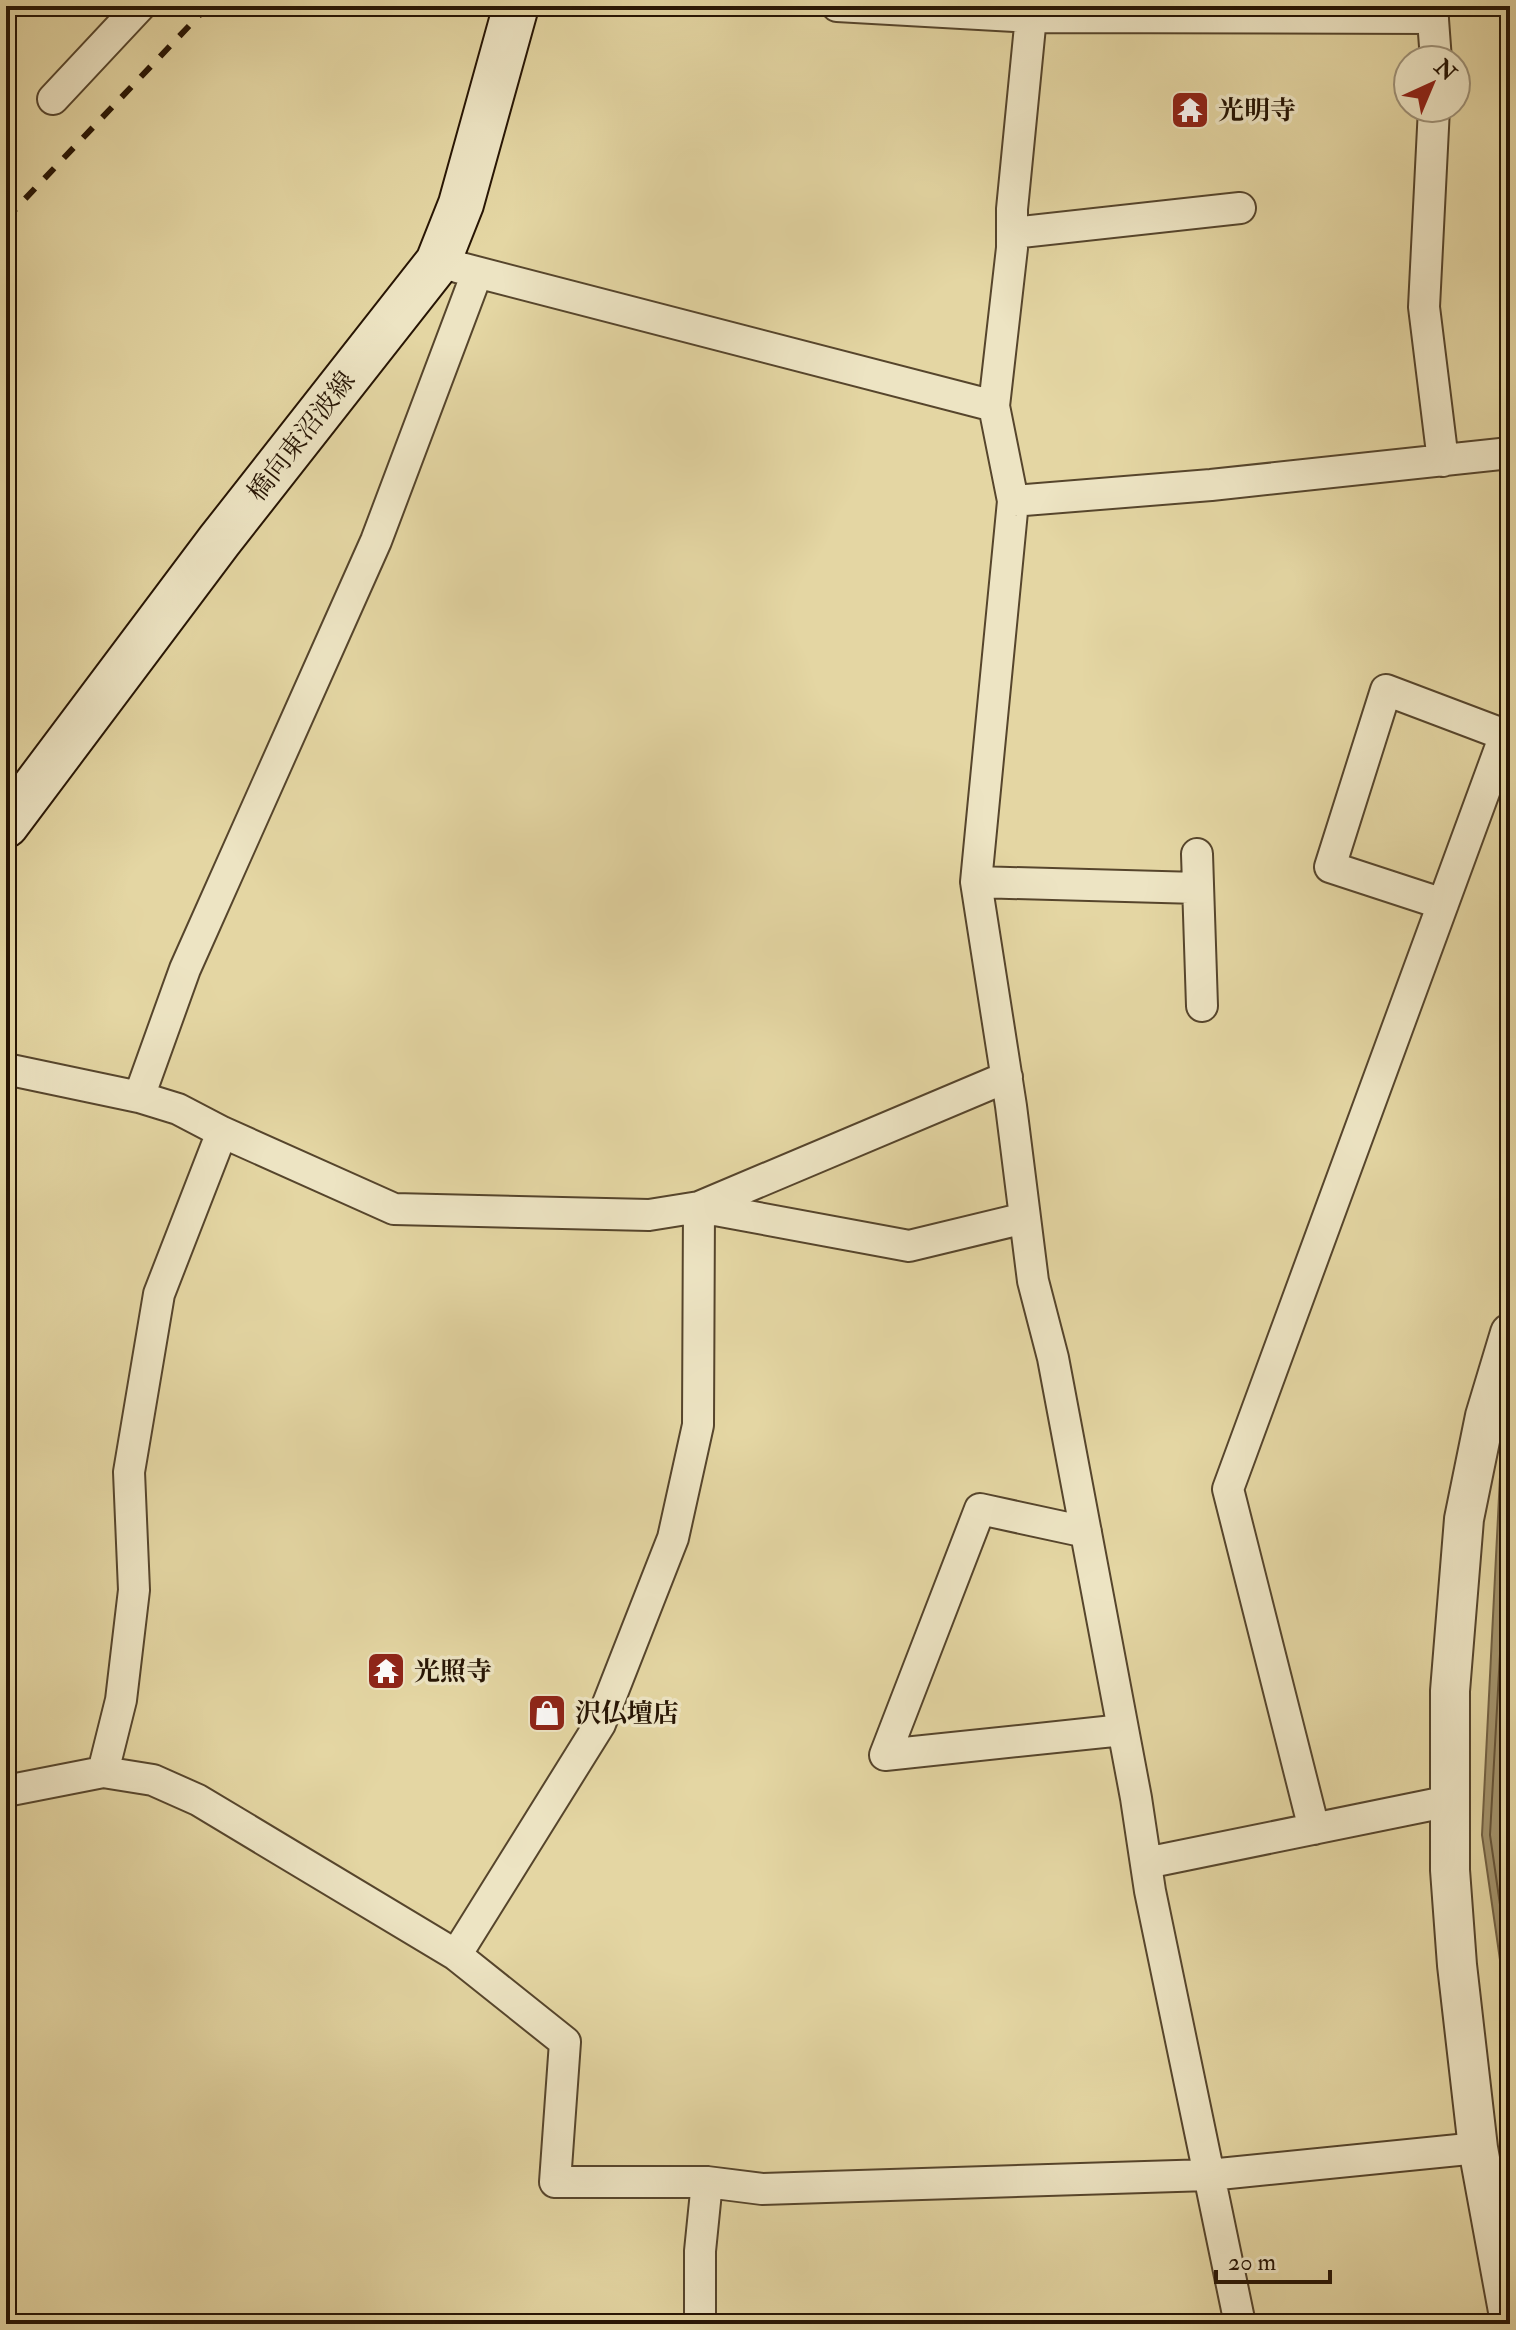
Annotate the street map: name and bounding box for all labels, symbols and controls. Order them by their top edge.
north arrow [1392,44,1472,124]
text: N [1428,53,1462,87]
temple icon: 光明寺 [1169,89,1211,131]
place label: 光明寺 [1218,95,1296,127]
street label: 橋向東沼波線 [241,365,362,508]
temple icon: 光照寺 [365,1650,407,1692]
place label: 光照寺 [414,1656,492,1688]
shop icon: 沢仏壇店 [526,1692,568,1734]
place label: 沢仏壇店 [575,1698,679,1730]
scale bar [1216,2234,1330,2284]
text: 20 m [1228,2247,1277,2278]

